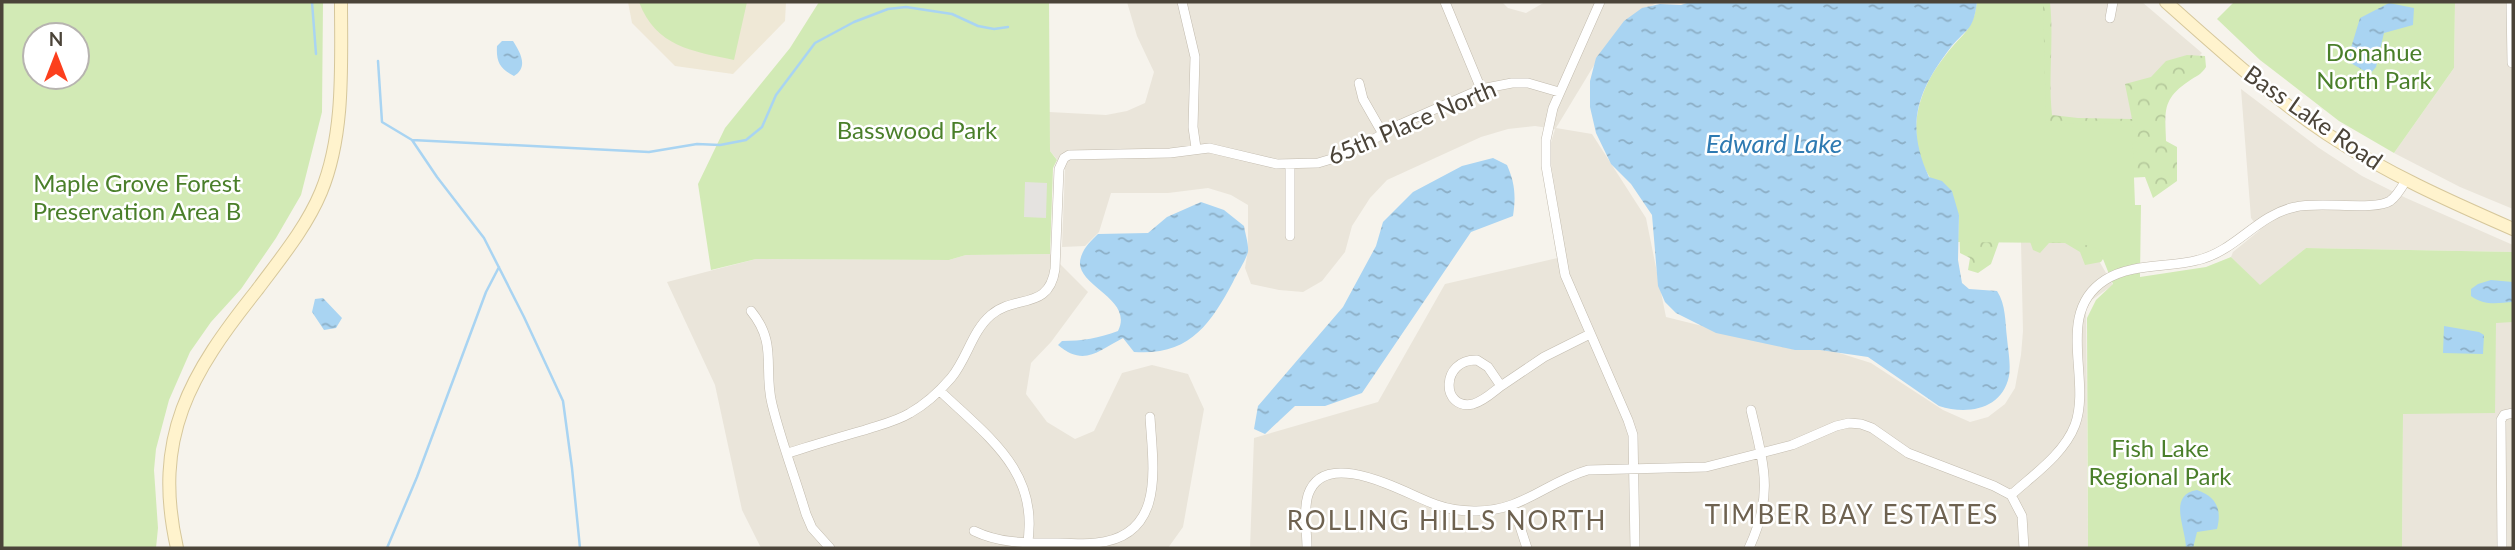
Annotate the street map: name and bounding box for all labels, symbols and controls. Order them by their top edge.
north arrow [21,21,91,91]
text: N [49,27,63,50]
park label: Donahue North Park [2316,37,2432,94]
street label: Bass Lake Road [2239,58,2389,175]
street label: 65th Place North [1323,73,1500,170]
park label: Basswood Park [837,115,998,144]
water label: Edward Lake [1706,127,1842,159]
park label: Maple Grove Forest Preservation Area B [33,168,241,225]
park label: Fish Lake Regional Park [2089,433,2232,490]
district label: TIMBER BAY ESTATES [1705,498,1999,530]
district label: ROLLING HILLS NORTH [1287,504,1607,536]

